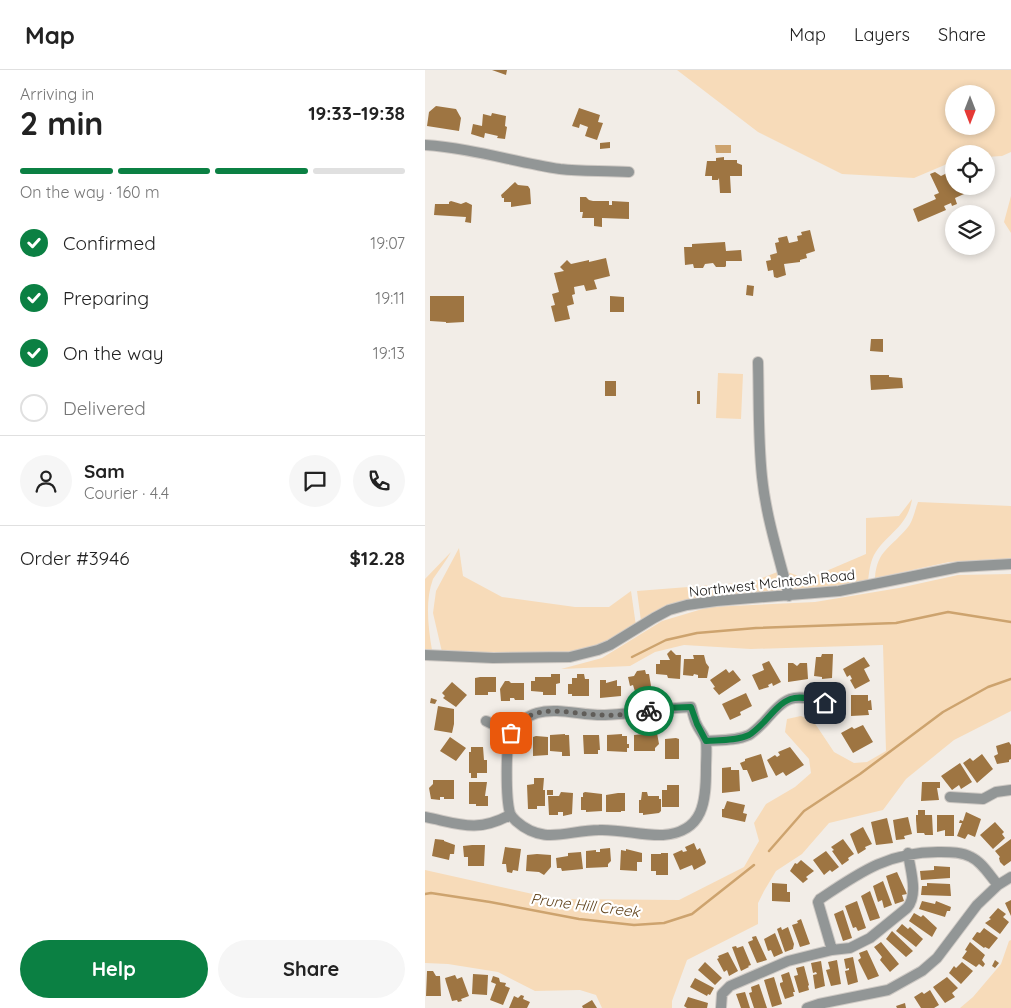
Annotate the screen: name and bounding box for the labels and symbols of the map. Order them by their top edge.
north arrow [945,85,995,135]
street label: Northwest McIntosh Road [688,565,856,601]
pin [804,682,846,724]
courier [624,686,674,736]
pin [490,712,532,754]
water label: Prune Hill Creek [529,889,643,921]

